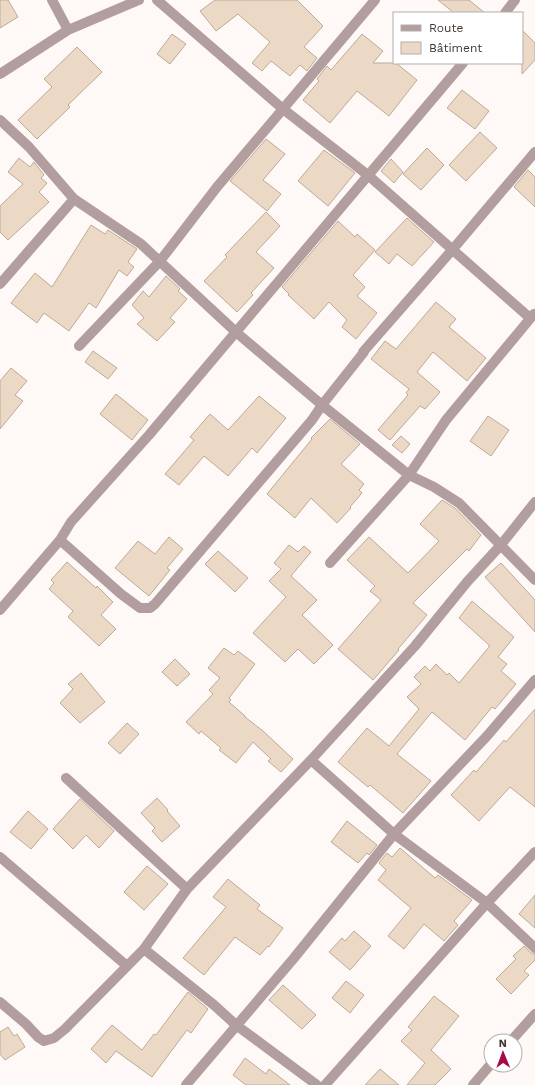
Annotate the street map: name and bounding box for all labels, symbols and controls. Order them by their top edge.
legend [393,12,523,64]
text: Route [429,21,463,35]
text: Bâtiment [429,41,482,55]
north arrow [483,1033,523,1073]
text: N [499,1037,507,1050]

